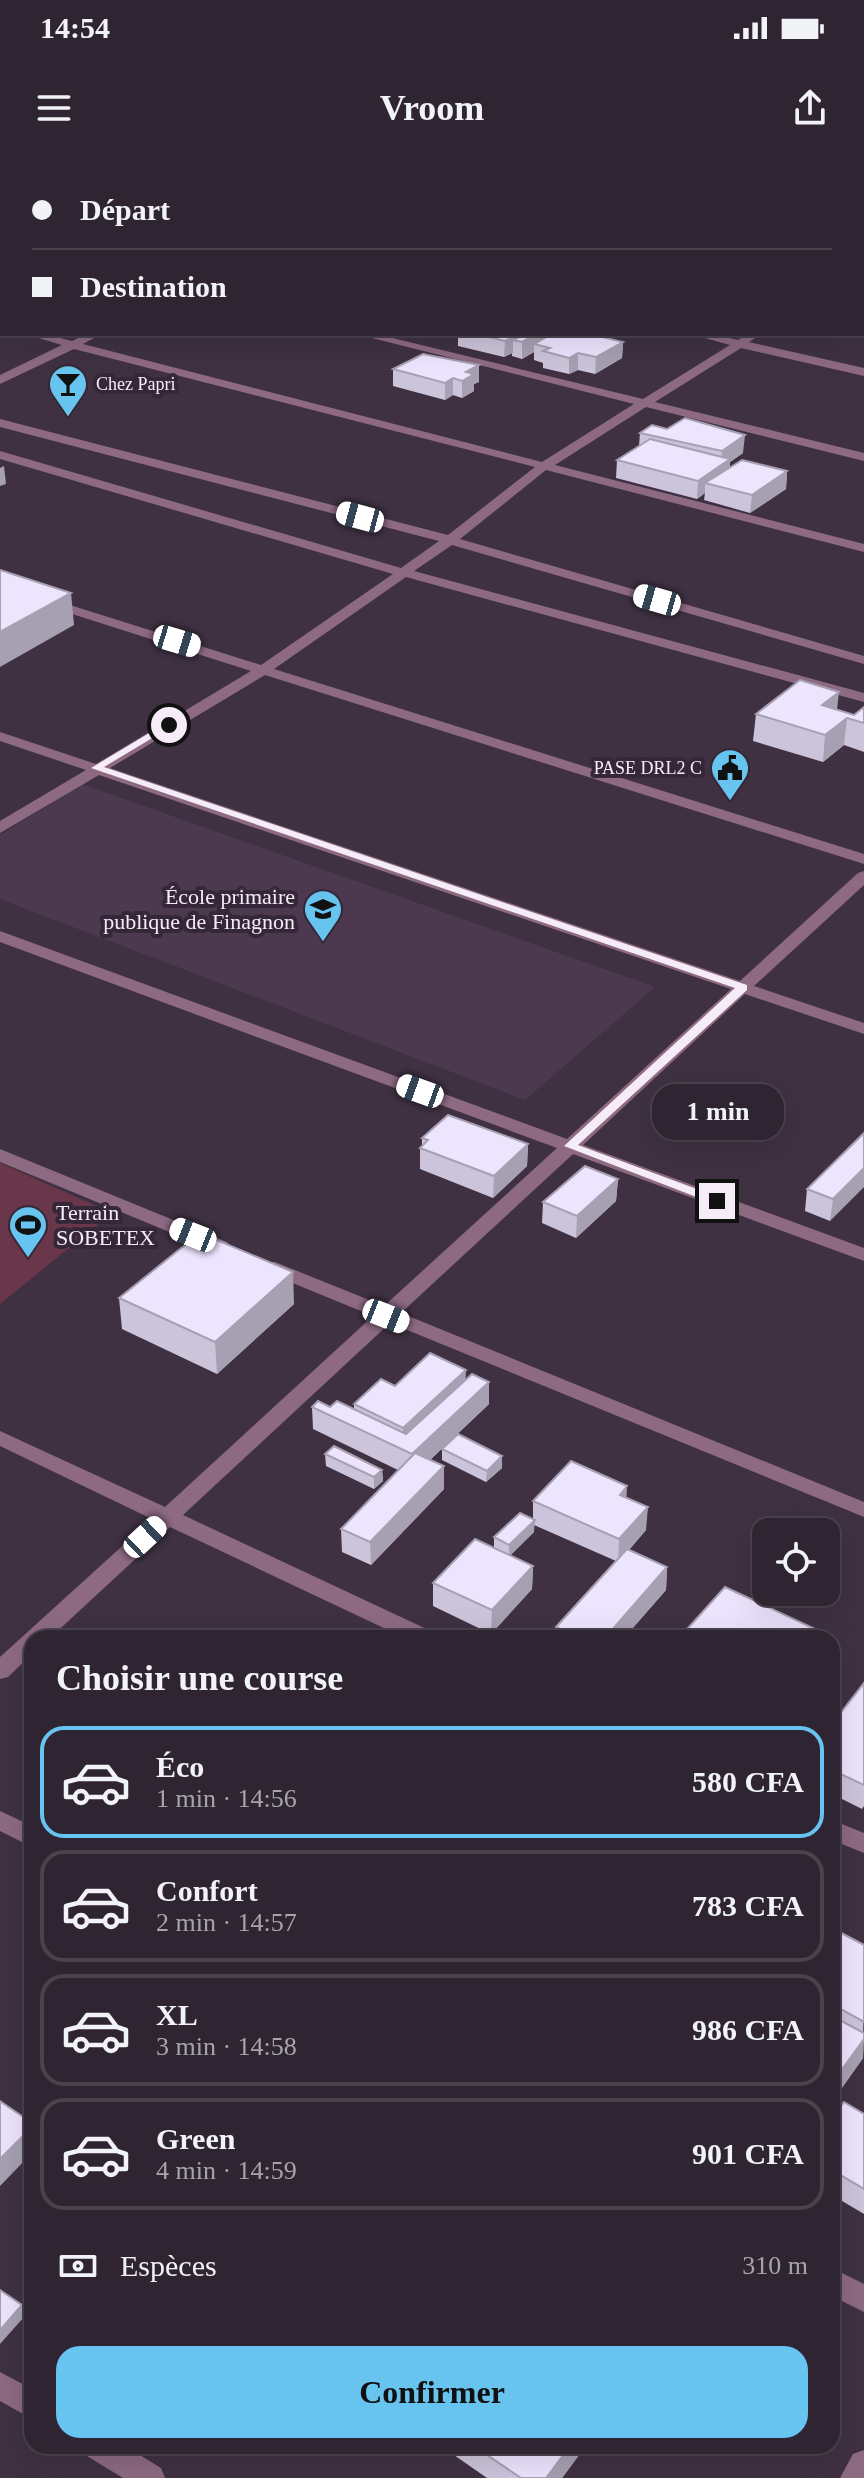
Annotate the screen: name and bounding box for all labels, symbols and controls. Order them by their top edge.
text: 14:54 [40,11,110,44]
icon: menu [32,86,76,130]
icon: share [788,86,832,130]
text: Vroom [380,88,484,128]
text: Départ [80,193,170,226]
text: Destination [80,270,227,303]
bar icon: Chez Papri [47,363,89,418]
place label: Chez Papri [96,374,175,394]
car [334,499,386,535]
car [631,582,683,618]
car [151,623,203,659]
route start [151,707,187,743]
public building icon: PASE DRL2 C [709,747,751,802]
place label: PASE DRL2 C [594,758,702,778]
place label: École primaire publique de Finagnon [103,884,295,934]
school or university icon: École primaire publique de Finagnon [302,888,344,943]
car [393,1072,447,1110]
callout: 1 min [651,1085,783,1141]
text: 1 min [687,1097,749,1126]
route end [699,1183,735,1219]
place label: Terrain SOBETEX [56,1200,155,1250]
sports icon: Terrain SOBETEX [7,1204,49,1259]
car [166,1215,220,1255]
car [359,1296,413,1336]
car [119,1512,171,1562]
map controls [752,1518,840,1606]
button: locate [752,1518,840,1606]
text: Choisir une course [56,1658,343,1698]
icon: car [60,1746,132,1818]
text: Éco [156,1750,204,1783]
text: 580 CFA [692,1765,804,1798]
text: 1 min · 14:56 [156,1784,297,1813]
icon: car [60,1870,132,1942]
text: Confort [156,1874,258,1907]
text: 783 CFA [692,1889,804,1922]
text: 2 min · 14:57 [156,1908,297,1937]
icon: car [60,1994,132,2066]
text: XL [156,1998,198,2031]
text: 986 CFA [692,2013,804,2046]
text: 3 min · 14:58 [156,2032,297,2061]
icon: car [60,2118,132,2190]
text: Green [156,2122,235,2155]
text: 901 CFA [692,2137,804,2170]
text: 4 min · 14:59 [156,2156,297,2185]
icon: cash [56,2244,100,2288]
text: Espèces [120,2249,217,2282]
text: 310 m [742,2251,808,2280]
button: Confirmer [56,2346,808,2438]

